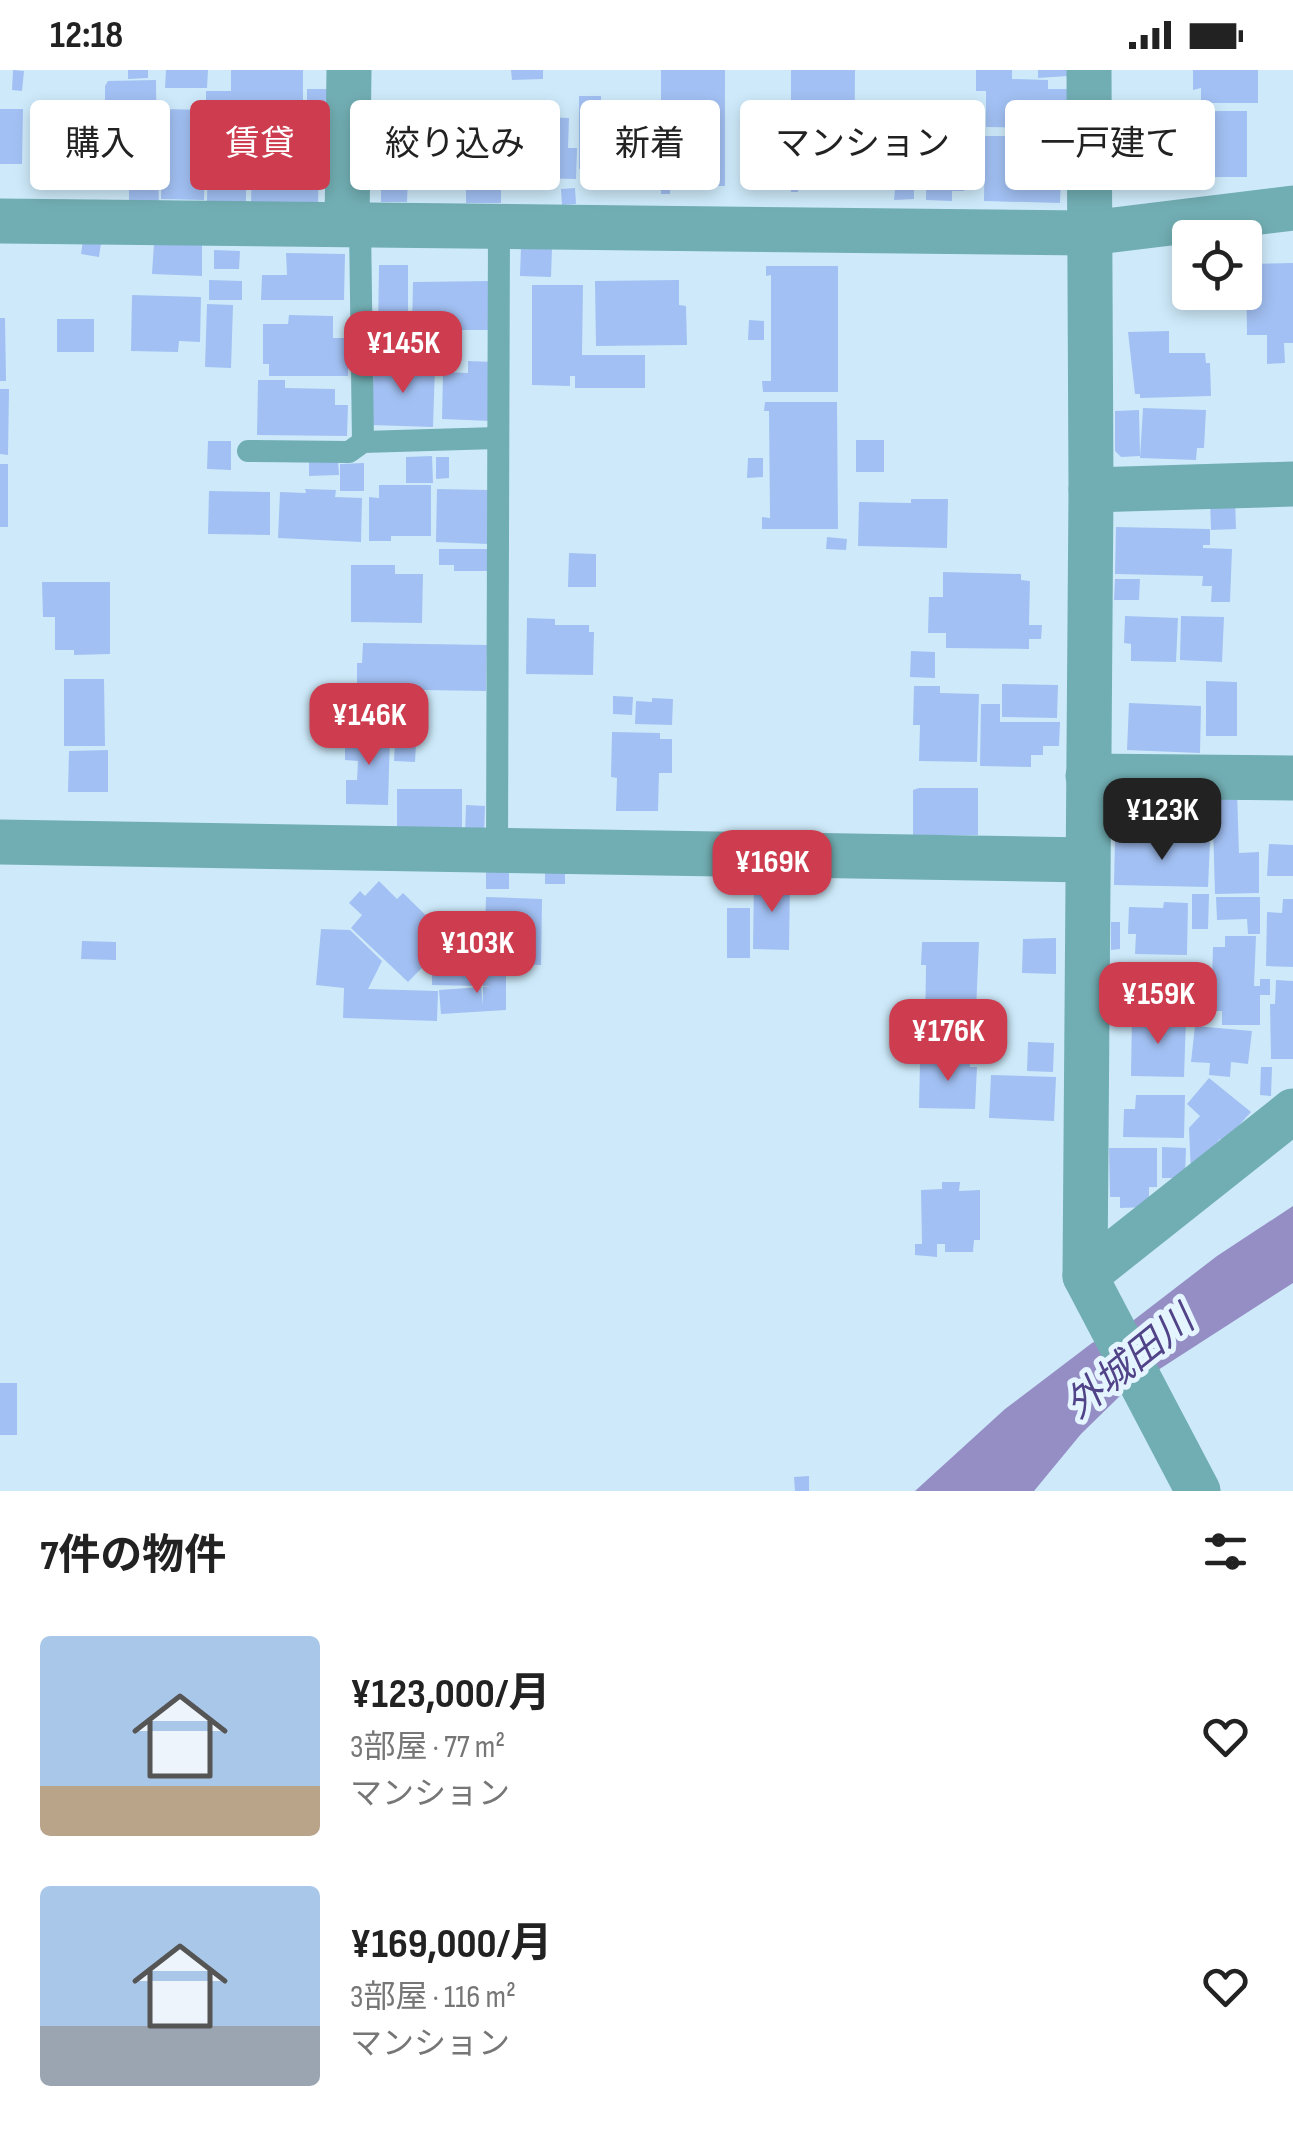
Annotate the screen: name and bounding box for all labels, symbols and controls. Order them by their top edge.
text: 12:18 [50,13,123,58]
chip: 購入 [30,100,170,190]
chip: 賃貸 [190,100,330,190]
chip: 絞り込み [350,100,560,190]
chip: 新着 [580,100,720,190]
chip: マンション [740,100,985,190]
chip: 一戸建て [1005,100,1215,190]
map controls [1172,220,1262,310]
button: locate [1172,220,1262,310]
pin: ¥145K [333,311,473,396]
text: ¥145K [366,324,440,363]
pin: ¥146K [299,683,439,768]
text: ¥146K [332,696,407,735]
pin: ¥123K [1092,778,1232,863]
text: ¥123K [1125,791,1199,830]
pin: ¥169K [702,830,842,915]
text: ¥169K [735,843,809,882]
pin: ¥103K [407,911,547,996]
text: ¥103K [440,924,514,963]
pin: ¥159K [1088,962,1228,1047]
text: ¥159K [1121,975,1195,1014]
pin: ¥176K [878,999,1018,1084]
text: ¥176K [911,1012,985,1051]
water label: 外城田川 [1057,1295,1206,1428]
icon: filters [1198,1524,1253,1579]
text: 7件の物件 [40,1531,226,1582]
text: ¥123,000/月 [350,1669,551,1720]
icon: home [120,1676,240,1796]
icon: heart [1198,1709,1253,1764]
text: 3部屋 · 77 m² [350,1728,505,1767]
text: マンション [350,1775,510,1814]
text: ¥169,000/月 [350,1919,552,1970]
icon: home [120,1926,240,2046]
icon: heart [1198,1959,1253,2014]
text: 3部屋 · 116 m² [350,1978,516,2017]
text: マンション [350,2025,510,2064]

